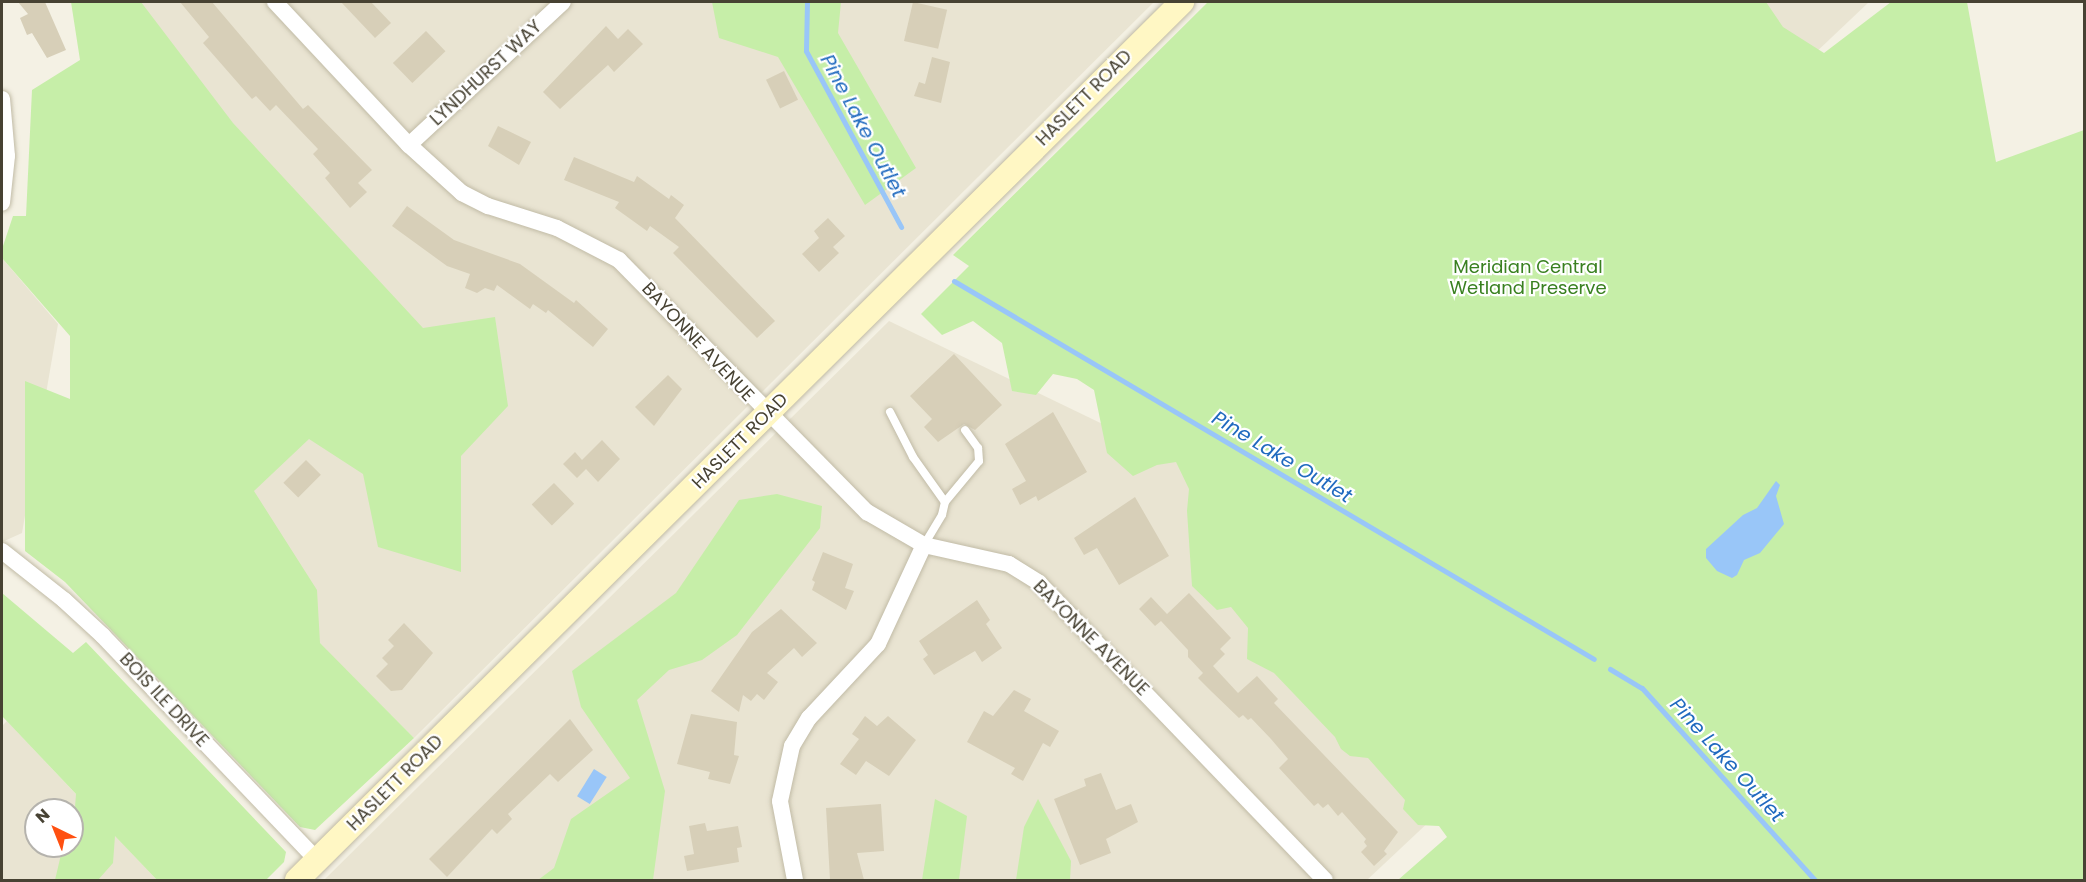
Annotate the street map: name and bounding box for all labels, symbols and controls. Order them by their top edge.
street label: LYNDHURST WAY [426,16,546,130]
street label: HASLETT ROAD [1032,46,1136,150]
water label: Pine Lake Outlet [815,50,911,202]
park label: Meridian Central Wetland Preserve [1449,257,1607,300]
street label: BAYONNE AVENUE [637,278,759,406]
street label: HASLETT ROAD [688,389,792,493]
water label: Pine Lake Outlet [1208,406,1356,508]
street label: BAYONNE AVENUE [1029,576,1153,700]
street label: BOIS ILE DRIVE [115,648,213,752]
water label: Pine Lake Outlet [1665,693,1789,827]
street label: HASLETT ROAD [343,731,447,835]
north arrow [24,798,84,858]
text: N [30,803,55,828]

